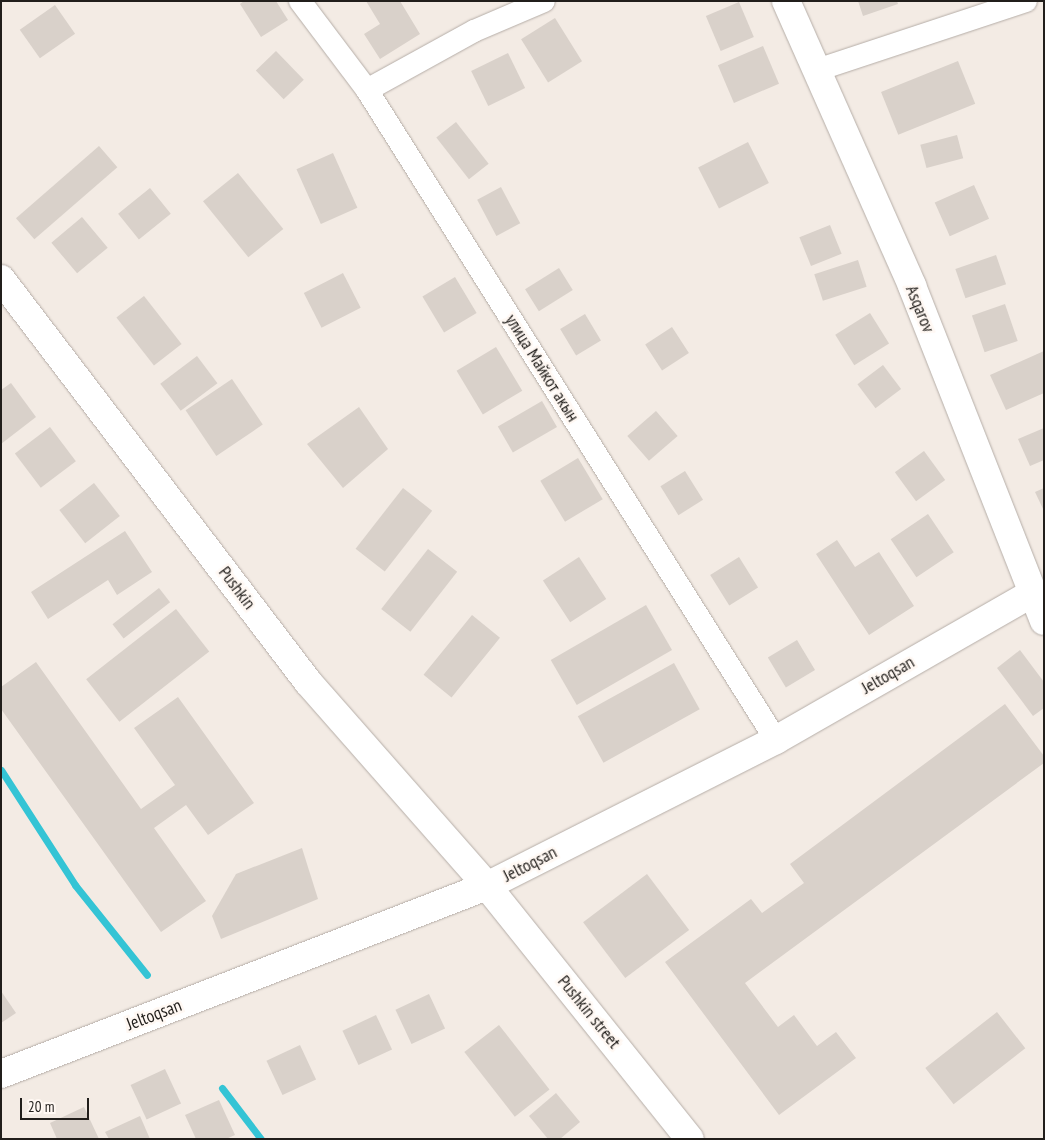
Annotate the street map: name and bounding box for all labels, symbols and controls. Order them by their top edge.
street label: Asqarov [901,282,939,336]
street label: улица Майкот акын [500,310,584,426]
street label: Pushkin [214,562,260,614]
street label: Jeltoqsan [858,651,918,699]
street label: Jeltoqsan [499,841,561,887]
street label: Pushkin street [553,971,625,1053]
street label: Jeltoqsan [123,995,185,1035]
scale bar [22,1088,91,1120]
text: 20 m [28,1097,54,1116]

